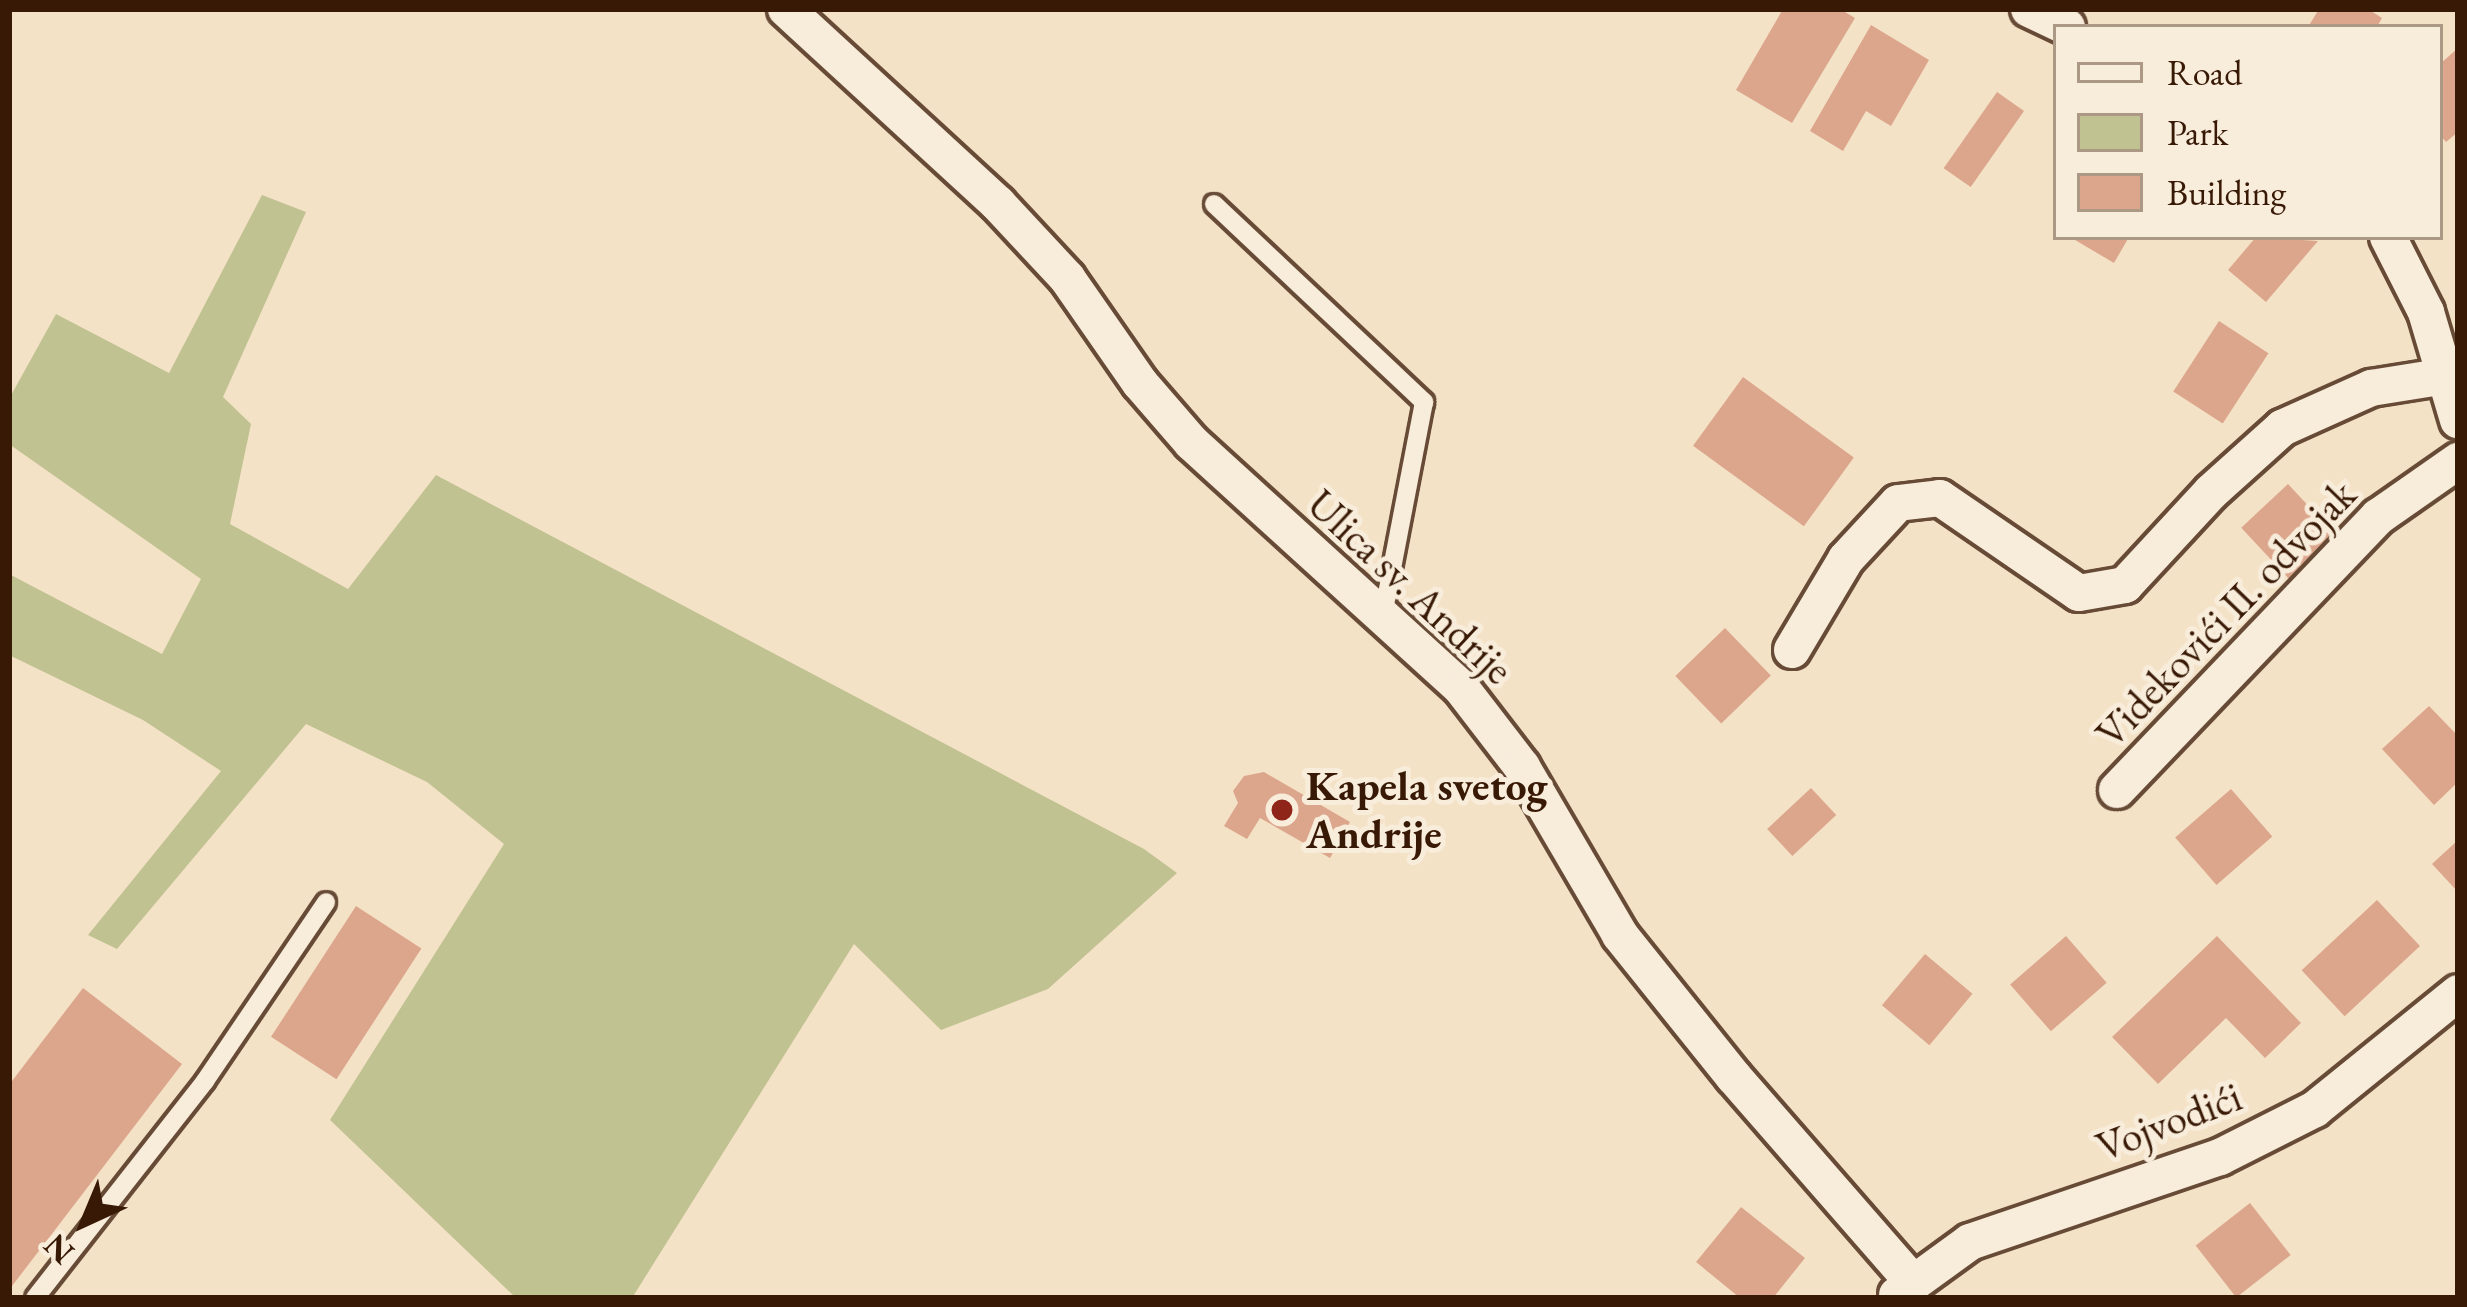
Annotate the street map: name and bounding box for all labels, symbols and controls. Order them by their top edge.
legend [2053,24,2443,240]
text: Road [2167,49,2242,96]
text: Park [2167,109,2228,156]
text: Building [2167,169,2286,216]
street label: Videkovići II. odvojak [2085,470,2367,758]
street label: Ulica sv. Andrije [1297,479,1523,695]
place label: Kapela svetog Andrije [1306,761,1548,860]
marker: Kapela svetog Andrije [1269,797,1295,823]
street label: Vojvodići [2089,1071,2249,1173]
north arrow [24,1163,144,1283]
text: N [34,1225,83,1274]

